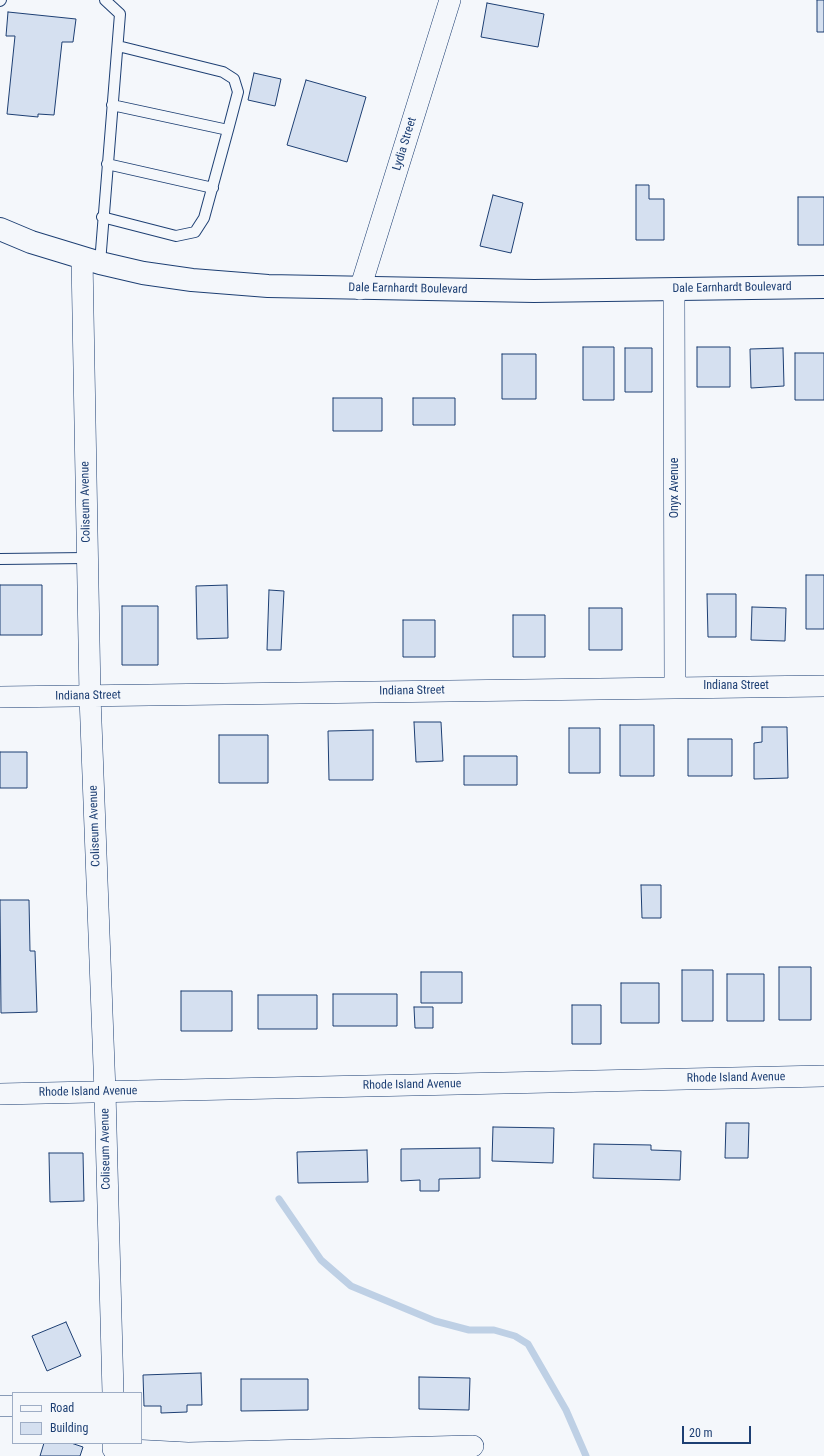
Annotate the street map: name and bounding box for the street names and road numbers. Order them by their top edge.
street label: Lydia Street [390,116,420,172]
street label: Dale Earnhardt Boulevard [672,280,792,296]
street label: Dale Earnhardt Boulevard [348,281,468,297]
street label: Onyx Avenue [668,458,682,518]
street label: Coliseum Avenue [78,461,94,543]
street label: Indiana Street [703,679,769,693]
street label: Indiana Street [379,683,445,699]
street label: Indiana Street [55,688,121,704]
street label: Coliseum Avenue [86,785,104,867]
street label: Rhode Island Avenue [687,1070,785,1086]
street label: Rhode Island Avenue [363,1077,461,1093]
street label: Rhode Island Avenue [39,1084,137,1100]
street label: Coliseum Avenue [98,1108,114,1190]

